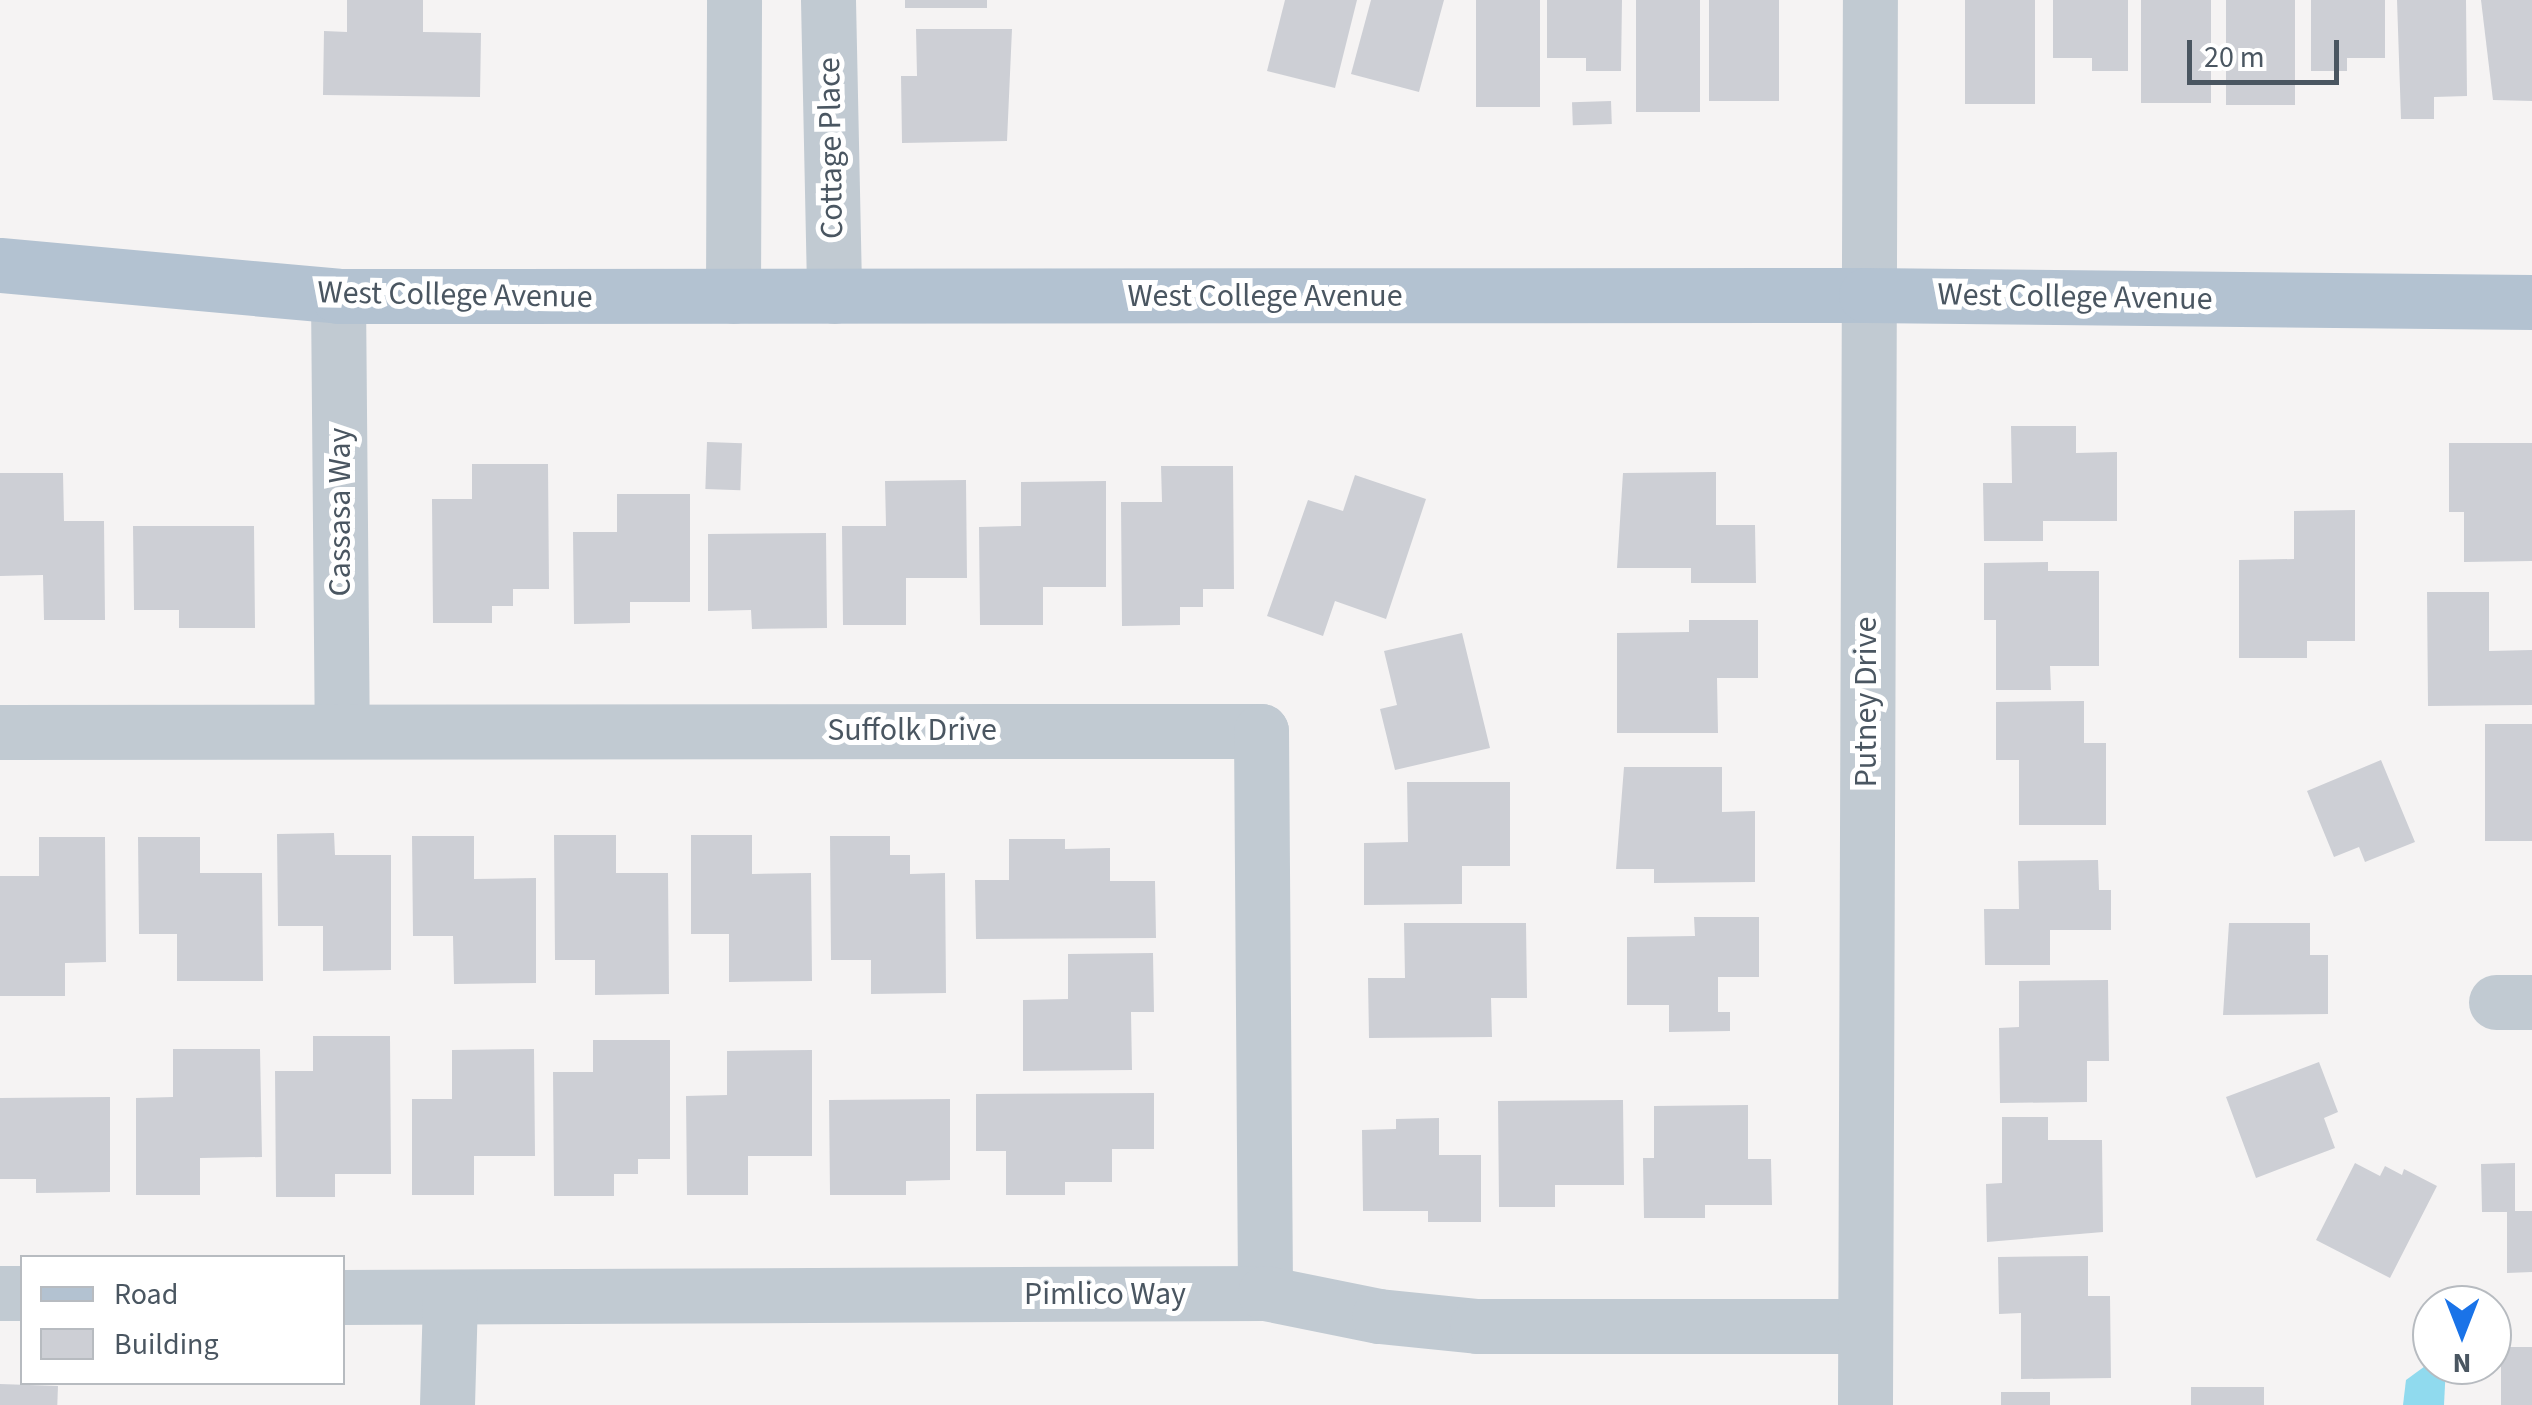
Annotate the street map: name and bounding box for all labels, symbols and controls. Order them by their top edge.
scale bar [2192,20,2344,82]
text: 20 m [2204,36,2265,79]
street label: Cottage Place [810,57,852,239]
street label: West College Avenue [317,273,593,317]
street label: West College Avenue [1937,275,2213,319]
street label: West College Avenue [1127,277,1403,315]
street label: Cassasa Way [321,428,359,596]
street label: Putney Drive [1847,617,1885,787]
street label: Suffolk Drive [827,711,997,749]
legend [20,1255,345,1385]
text: Road [114,1273,178,1316]
street label: Pimlico Way [1024,1275,1186,1313]
north arrow [2412,1285,2512,1385]
text: Building [114,1323,219,1366]
text: N [2453,1343,2471,1383]

